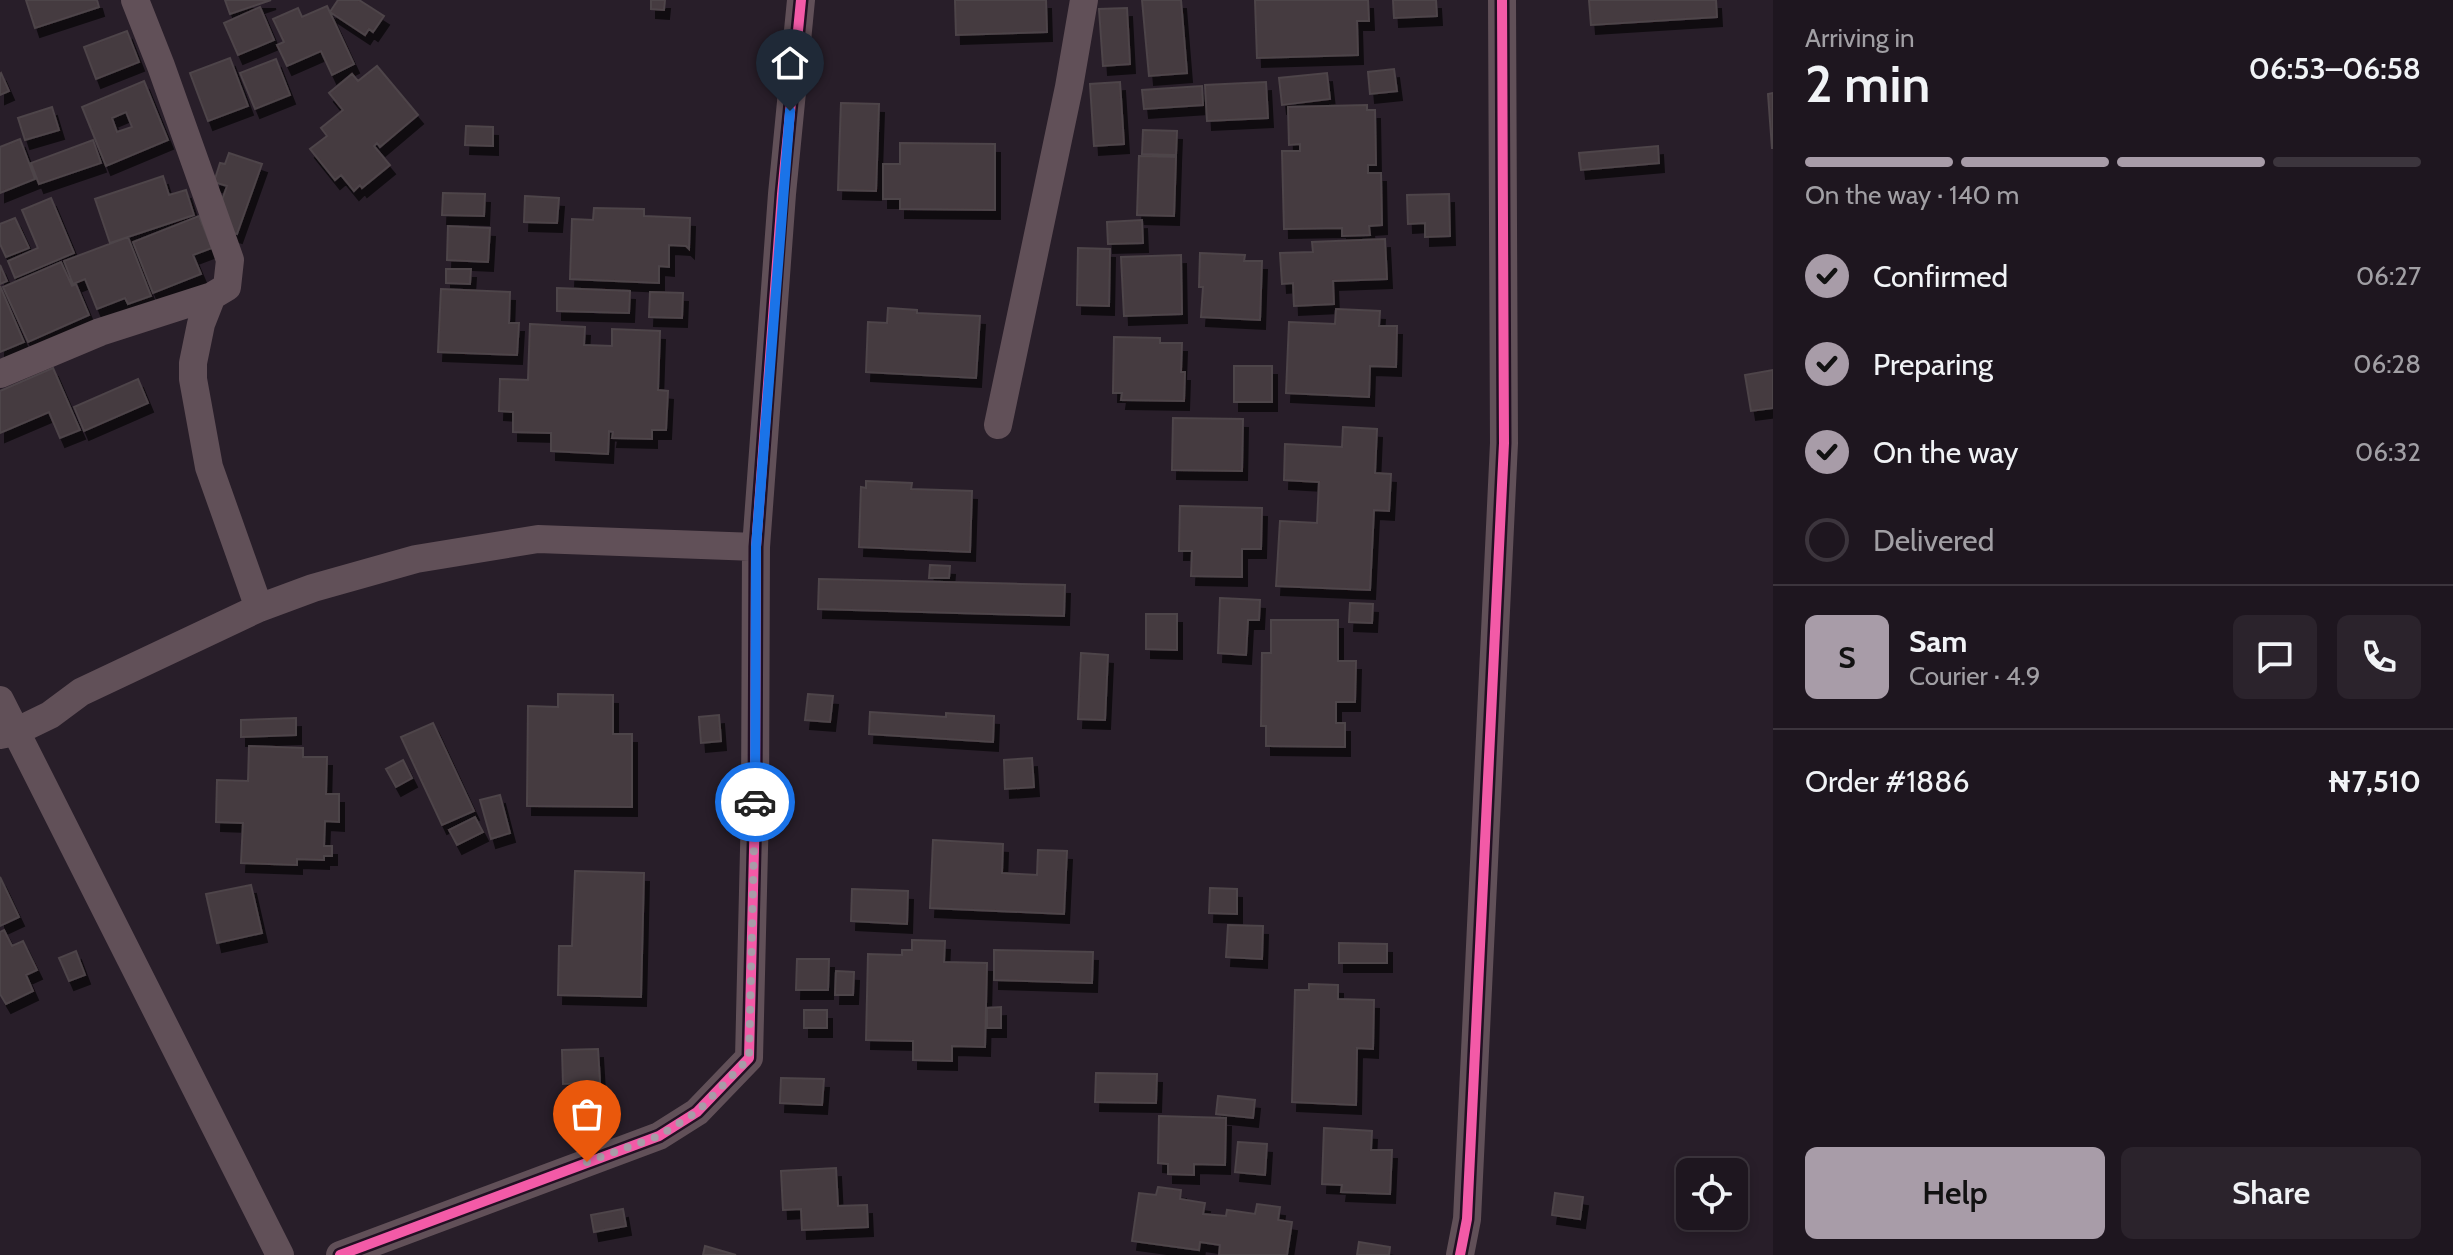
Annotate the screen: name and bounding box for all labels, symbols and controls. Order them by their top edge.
text: Arriving in [1805,22,1915,54]
pin [756,29,824,111]
icon: home [768,41,812,85]
text: 06:53–06:58 [2249,50,2421,87]
text: 2 min [1805,52,1930,115]
text: On the way · 140 m [1805,179,2019,211]
icon: check [1805,254,1849,298]
text: Confirmed [1873,258,2008,295]
text: 06:27 [2356,260,2421,292]
icon: check [1805,342,1849,386]
text: Preparing [1873,346,1993,383]
text: 06:28 [2353,348,2421,380]
icon: check [1805,430,1849,474]
text: On the way [1873,434,2018,471]
text: 06:32 [2355,436,2421,468]
text: Delivered [1873,522,1994,559]
button: chat [2233,615,2317,699]
button: phone [2337,615,2421,699]
text: Sam [1909,623,1967,660]
text: S [1838,639,1856,676]
text: Courier · 4.9 [1909,660,2041,692]
courier [715,762,795,842]
text: Order #1886 [1805,763,1970,800]
text: ₦7,510 [2327,763,2421,800]
icon: car [733,780,777,824]
pin [553,1080,621,1162]
icon: bag [565,1092,609,1136]
button: Help [1805,1147,2105,1239]
button: Share [2121,1147,2421,1239]
map controls [1676,1158,1748,1230]
button: locate [1676,1158,1748,1230]

